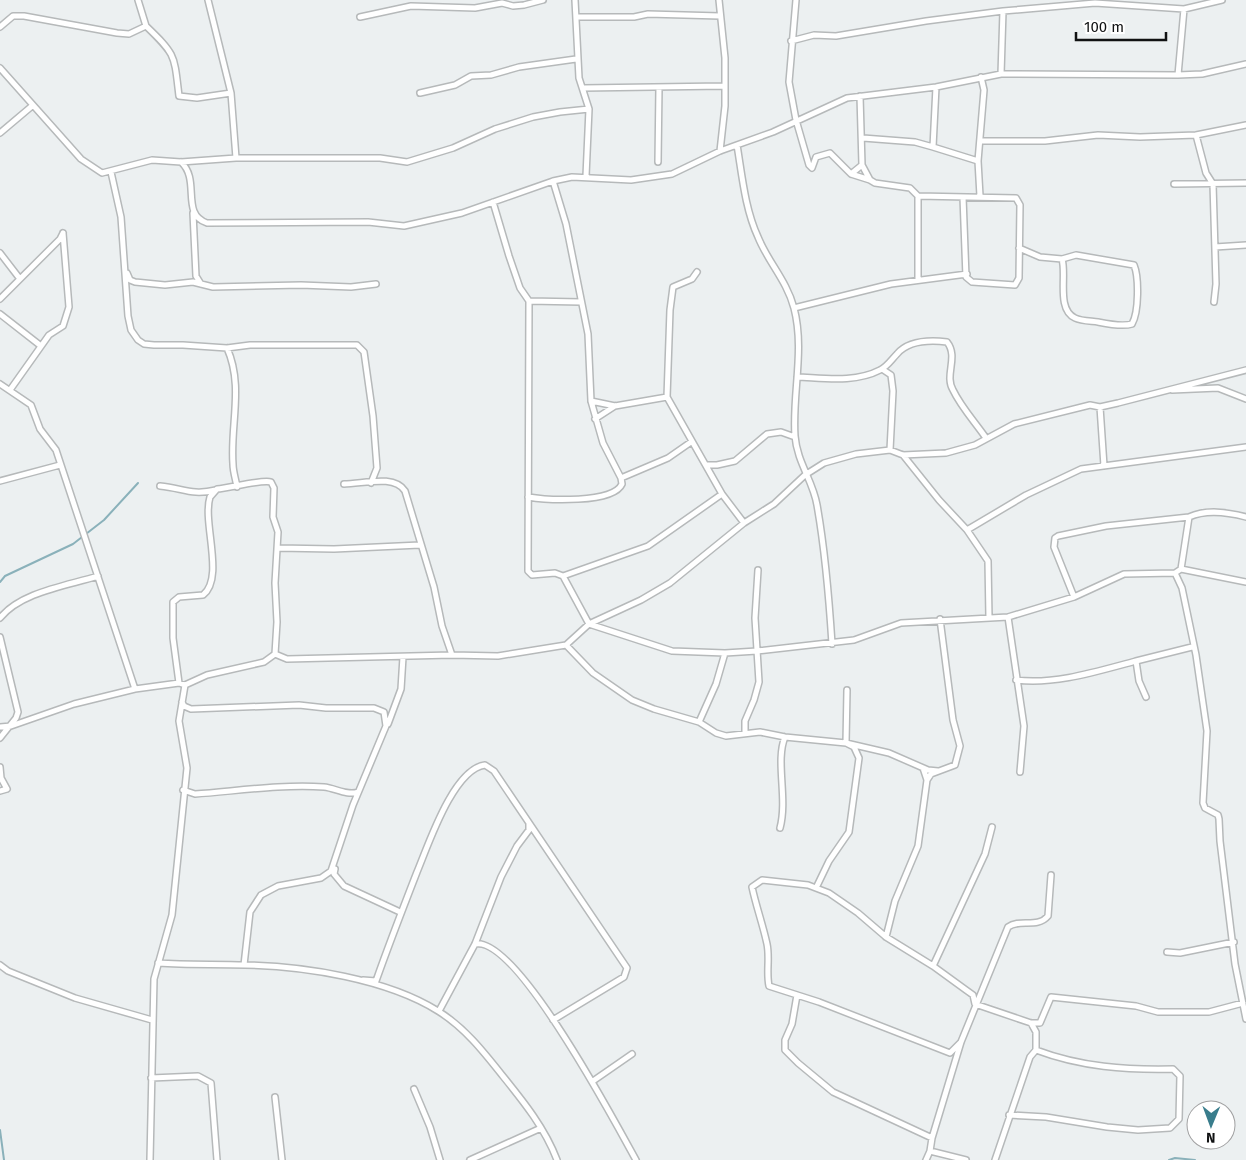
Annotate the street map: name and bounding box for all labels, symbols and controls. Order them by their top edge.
scale bar [1076,10,1166,42]
text: 100 m [1084,18,1124,36]
north arrow [1186,1100,1236,1150]
text: N [1206,1129,1216,1146]

